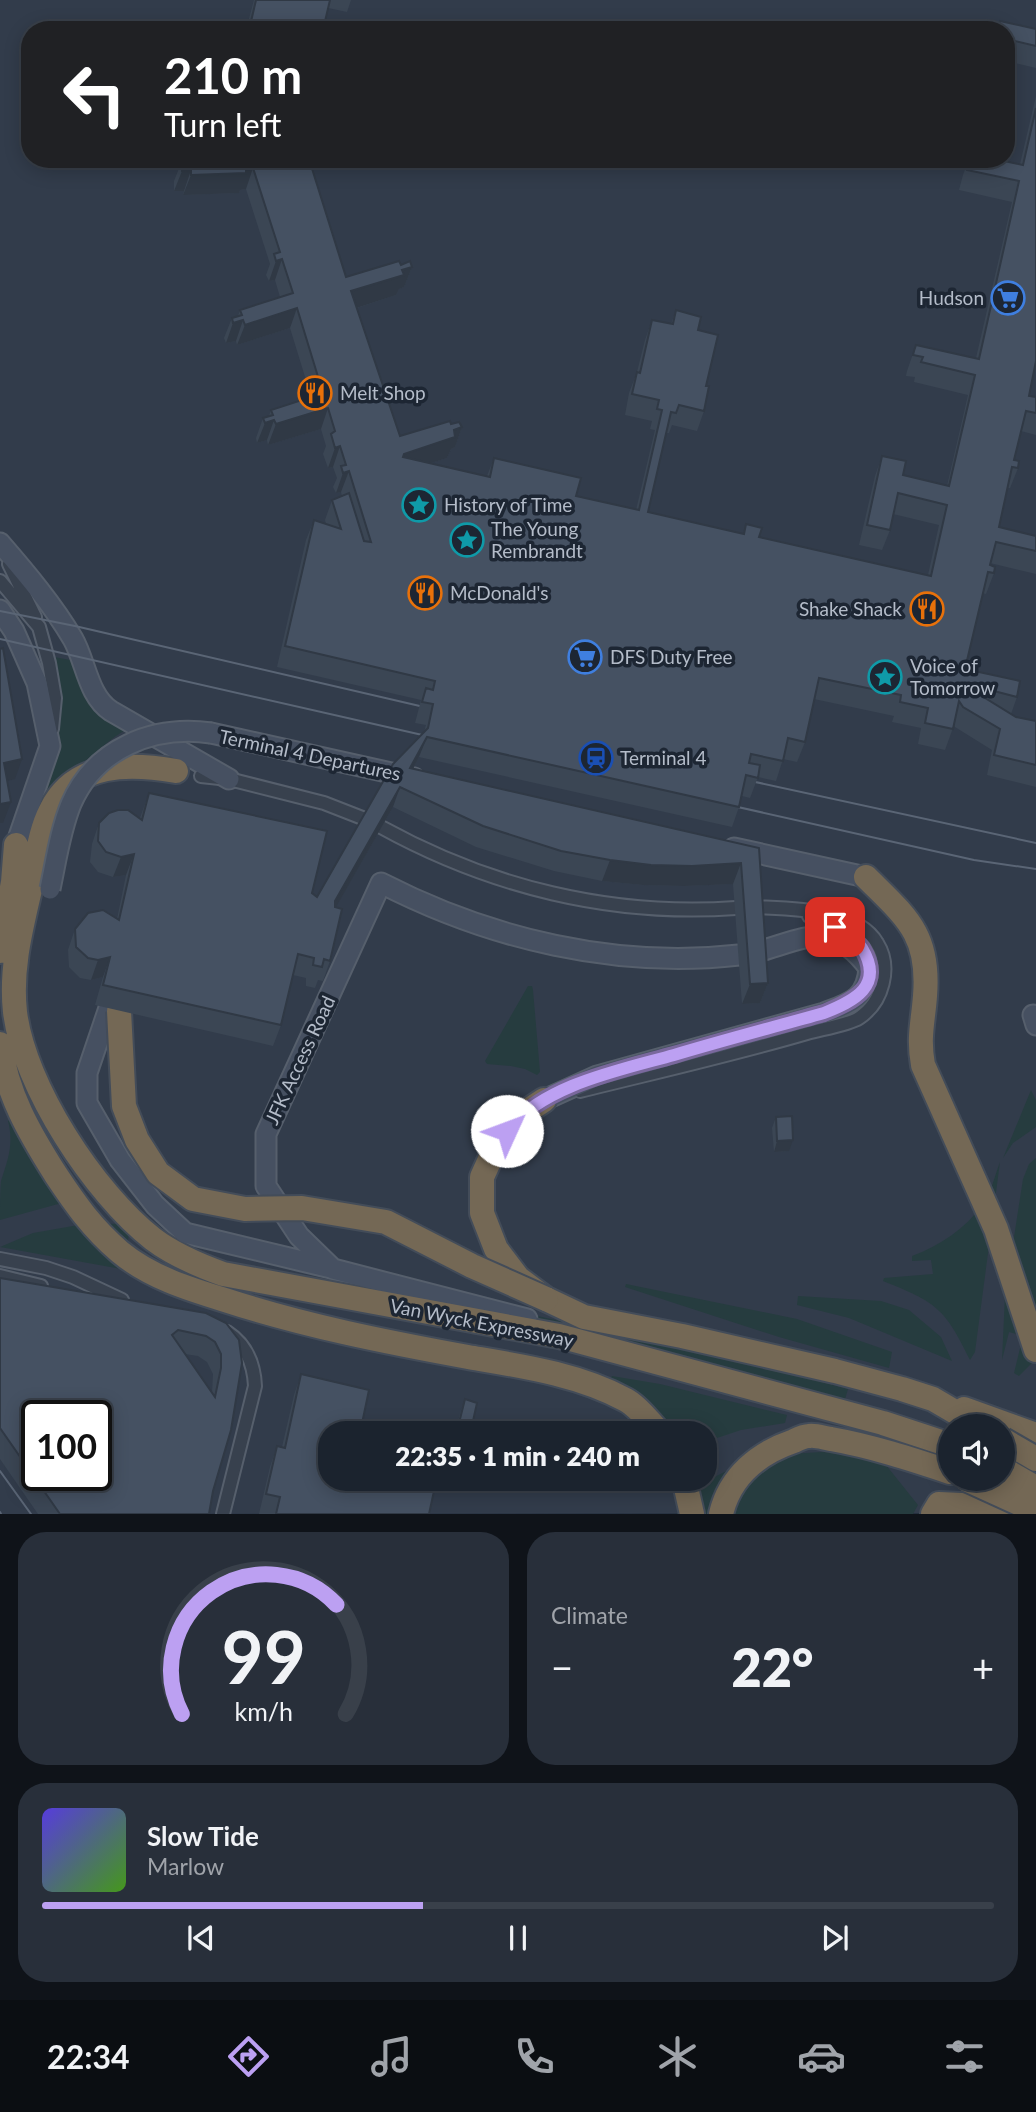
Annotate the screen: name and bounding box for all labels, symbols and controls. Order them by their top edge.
text: 210 m [164,46,302,104]
icon: left [49,49,140,140]
text: Turn left [164,105,281,144]
supermarket icon: Hudson [989,279,1027,317]
place label: Hudson [919,286,984,309]
restaurant icon: Melt Shop [296,374,334,412]
place label: Melt Shop [340,381,426,404]
place icon: History of Time [400,486,438,524]
place label: History of Time [444,493,572,516]
place label: The Young Rembrandt [491,517,583,562]
place icon: The Young Rembrandt [448,521,486,559]
restaurant icon: McDonald's [406,574,444,612]
place label: McDonald's [450,581,549,604]
restaurant icon: Shake Shack [908,590,946,628]
place label: Shake Shack [799,597,902,620]
supermarket icon: DFS Duty Free [566,638,604,676]
place label: DFS Duty Free [610,645,732,668]
place label: Voice of Tomorrow [910,654,995,699]
place icon: Voice of Tomorrow [866,658,904,696]
street label: Terminal 4 Departures [217,724,403,785]
station icon: Terminal 4 [577,739,615,777]
place label: Terminal 4 [620,746,706,769]
pin [805,897,865,957]
icon: arrive [816,908,854,946]
street label: JFK Access Road [260,992,339,1128]
position arrow [470,1094,544,1168]
street label: Van Wyck Expressway [388,1293,576,1352]
speed limit sign: 100 [21,1400,112,1491]
map controls [938,1414,1015,1491]
button: sound [938,1414,1015,1491]
text: 22:35 · 1 min · 240 m [395,1440,640,1472]
text: Climate [551,1601,628,1629]
text: 99 [221,1613,306,1701]
text: 22° [732,1636,813,1698]
text: − [551,1644,573,1690]
text: + [972,1644,994,1690]
text: km/h [234,1696,293,1726]
text: Slow Tide [147,1820,259,1852]
text: Marlow [147,1852,224,1880]
icon: previous [182,1919,220,1957]
icon: pause [499,1919,537,1957]
icon: next [816,1919,854,1957]
icon: directions [224,2032,273,2081]
icon: music [367,2032,416,2081]
icon: phone [510,2032,559,2081]
icon: climate [653,2032,702,2081]
icon: car [797,2032,846,2081]
icon: filters [940,2032,989,2081]
text: 22:34 [47,2037,130,2076]

